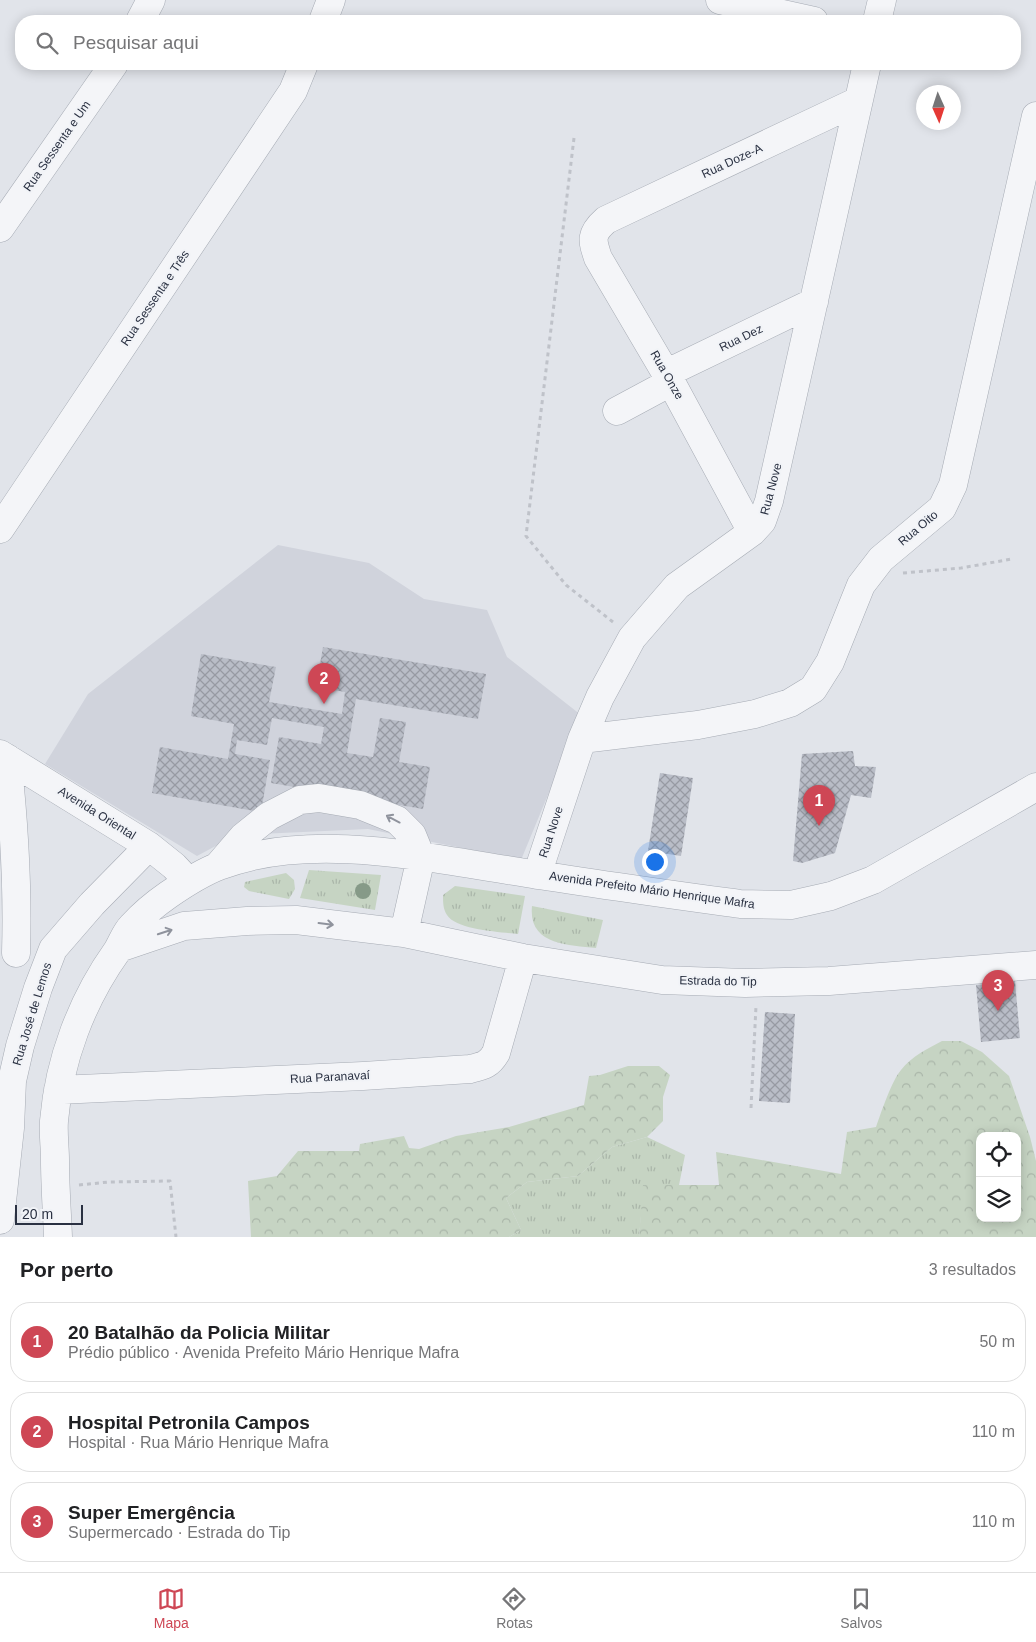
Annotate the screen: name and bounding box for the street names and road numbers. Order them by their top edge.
street label: Rua Sessenta e Um [20,98,94,194]
street label: Rua Doze-A [699,141,765,181]
street label: Rua Sessenta e Três [118,248,192,348]
street label: Rua Dez [717,321,765,355]
street label: Rua Onze [647,348,687,402]
street label: Rua Nove [757,461,785,517]
street label: Rua Oito [895,507,941,549]
street label: Avenida Oriental [56,784,138,842]
street label: Rua Nove [536,804,566,860]
street label: Avenida Prefeito Mário Henrique Mafra [548,869,756,911]
street label: Rua José de Lemos [10,961,54,1067]
street label: Estrada do Tip [679,973,757,989]
street label: Rua Paranavaí [290,1068,371,1086]

